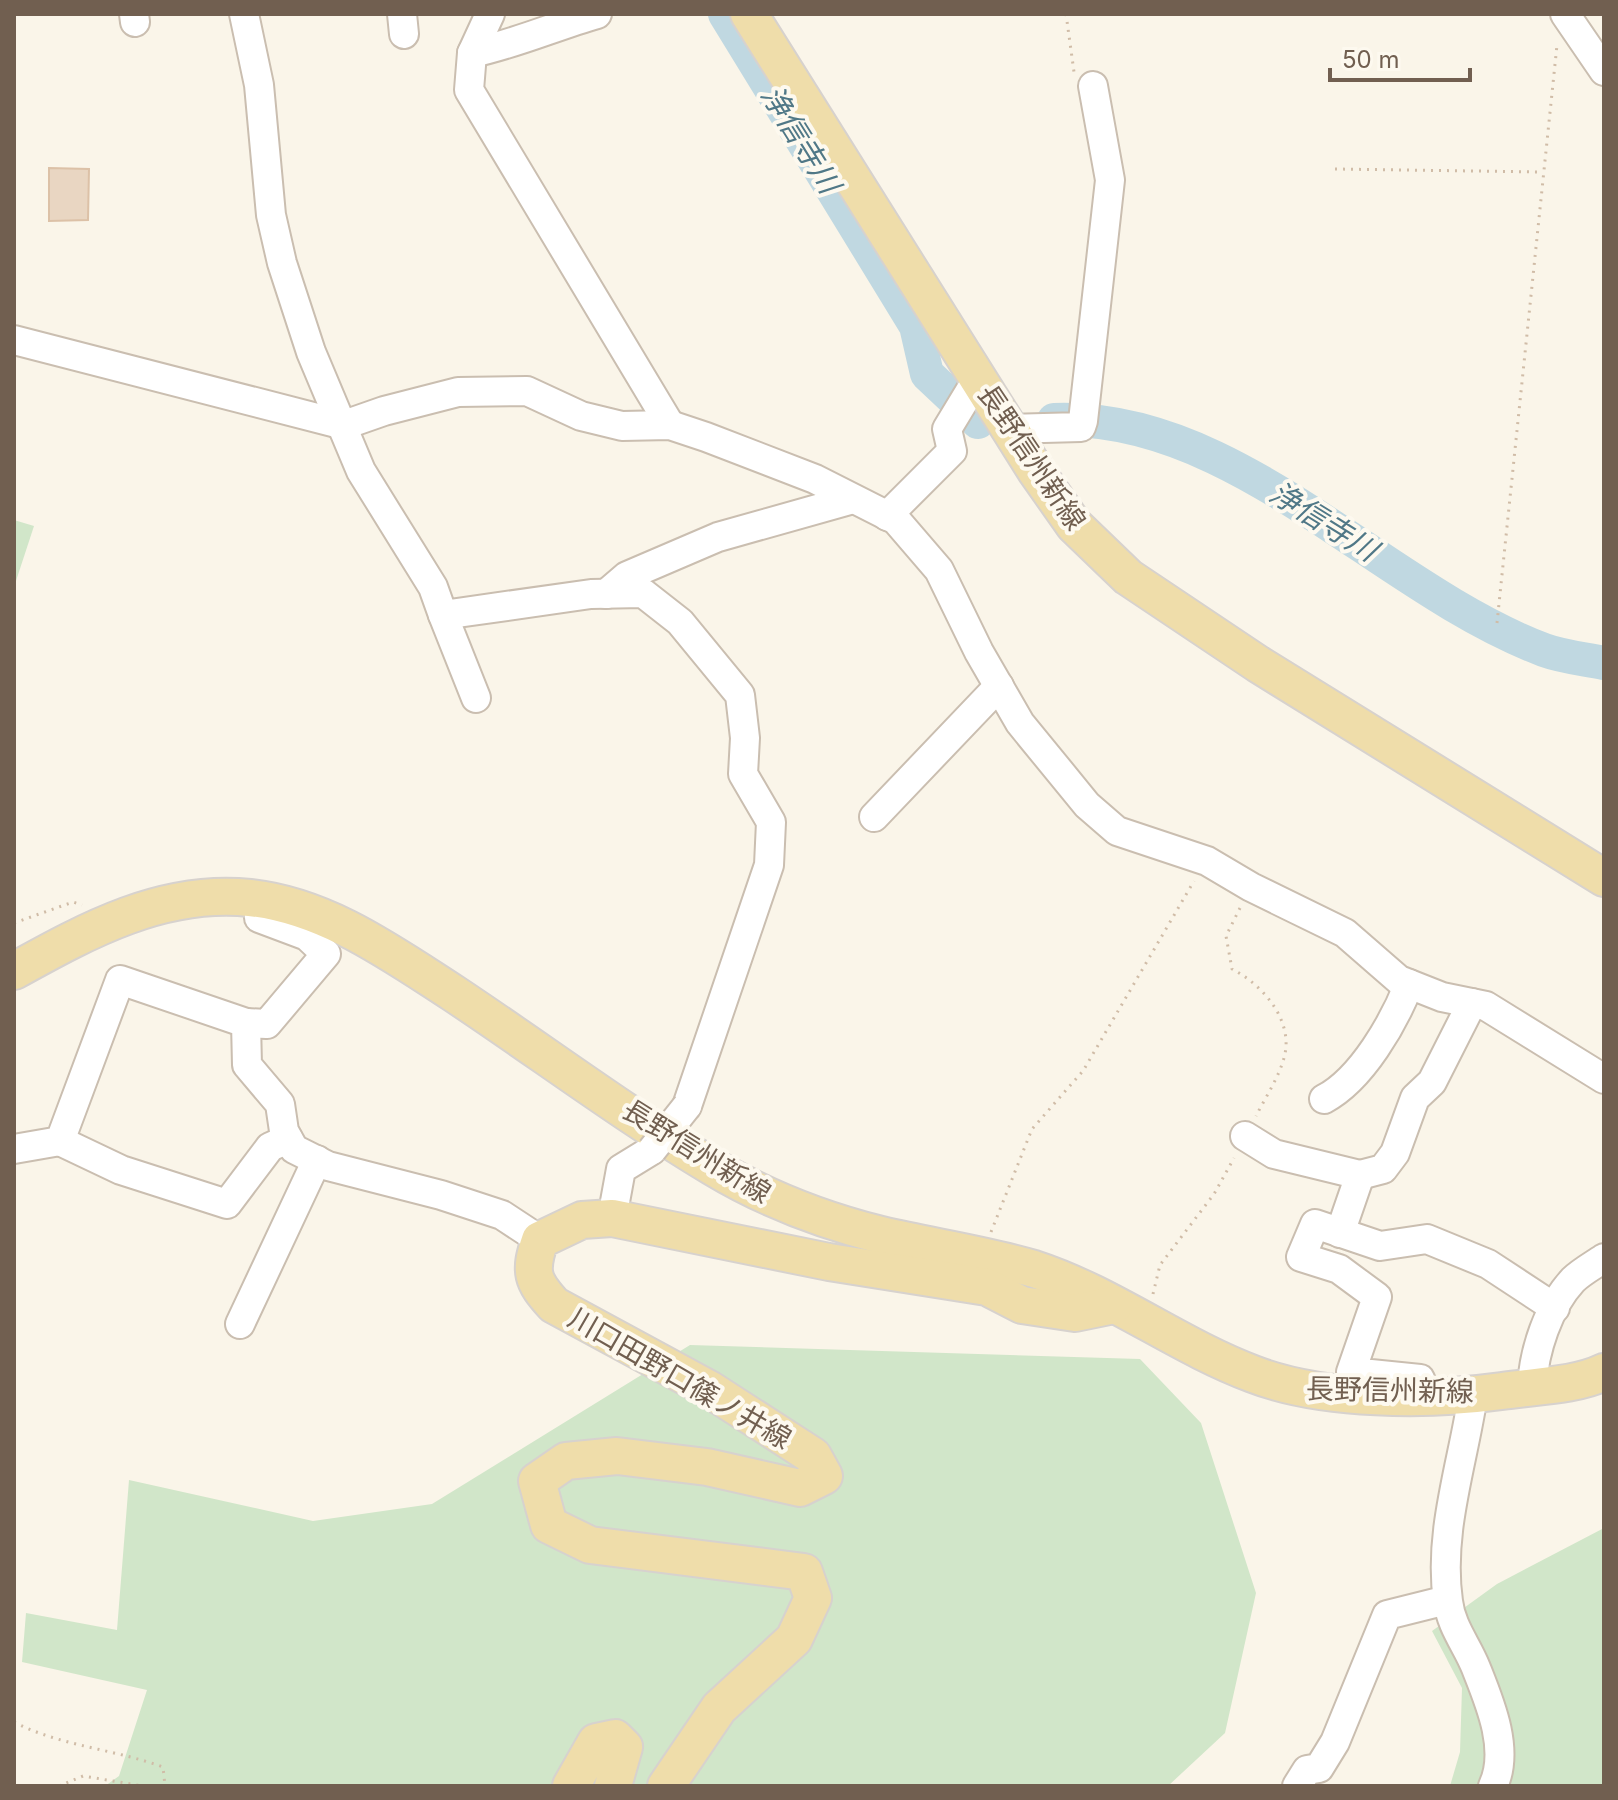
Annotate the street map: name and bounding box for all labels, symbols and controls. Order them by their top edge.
scale bar [1330,32,1470,82]
text: 50 m [1342,45,1400,74]
water label: 浄信寺川 [754,79,850,202]
street label: 長野信州新線 [971,378,1093,536]
water label: 浄信寺川 [1264,474,1387,570]
street label: 長野信州新線 [617,1092,777,1210]
street label: 川口田野口篠ノ井線 [562,1300,798,1456]
street label: 長野信州新線 [1306,1372,1474,1408]

